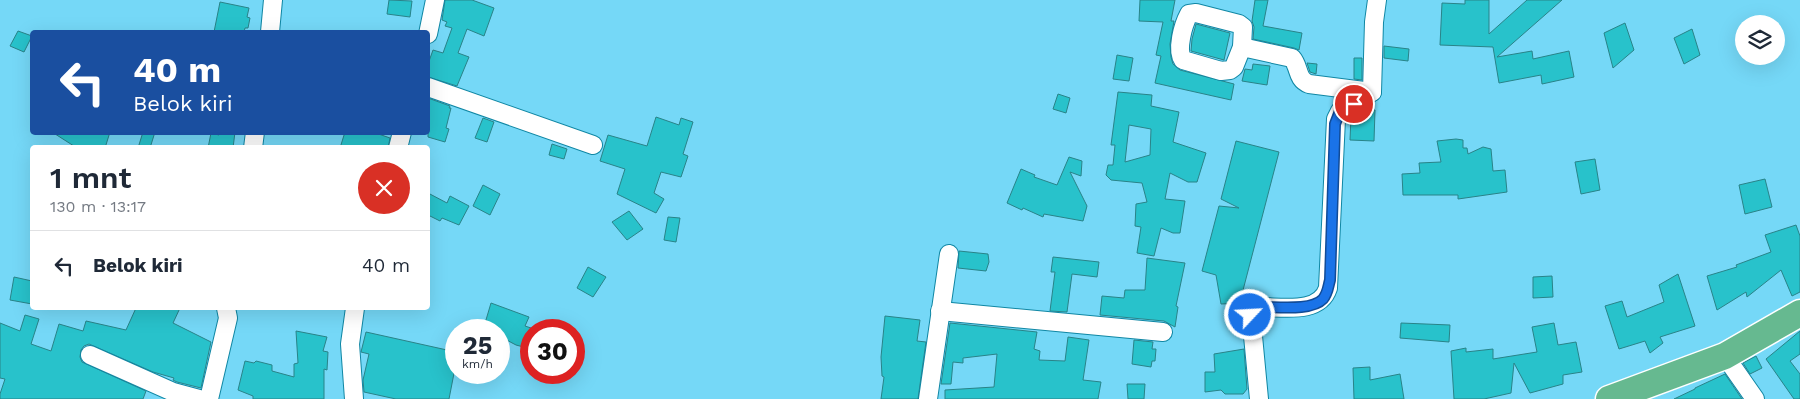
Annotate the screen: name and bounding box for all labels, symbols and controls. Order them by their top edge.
map controls [1735,15,1785,65]
button: layers [1735,15,1785,65]
text: 40 m [133,49,221,91]
icon: left [50,50,115,115]
pin [1333,83,1375,125]
icon: arrive [1340,90,1368,118]
text: Belok kiri [133,91,233,116]
text: 1 mnt [50,160,131,195]
button: close [358,162,410,214]
text: 130 m · 13:17 [50,197,146,216]
icon: left [50,252,78,280]
text: Belok kiri [93,254,183,277]
text: 40 m [362,254,410,277]
position arrow [1223,288,1275,340]
speed limit sign: 30 [520,319,585,384]
text: 25 [463,331,492,360]
text: km/h [462,357,493,371]

